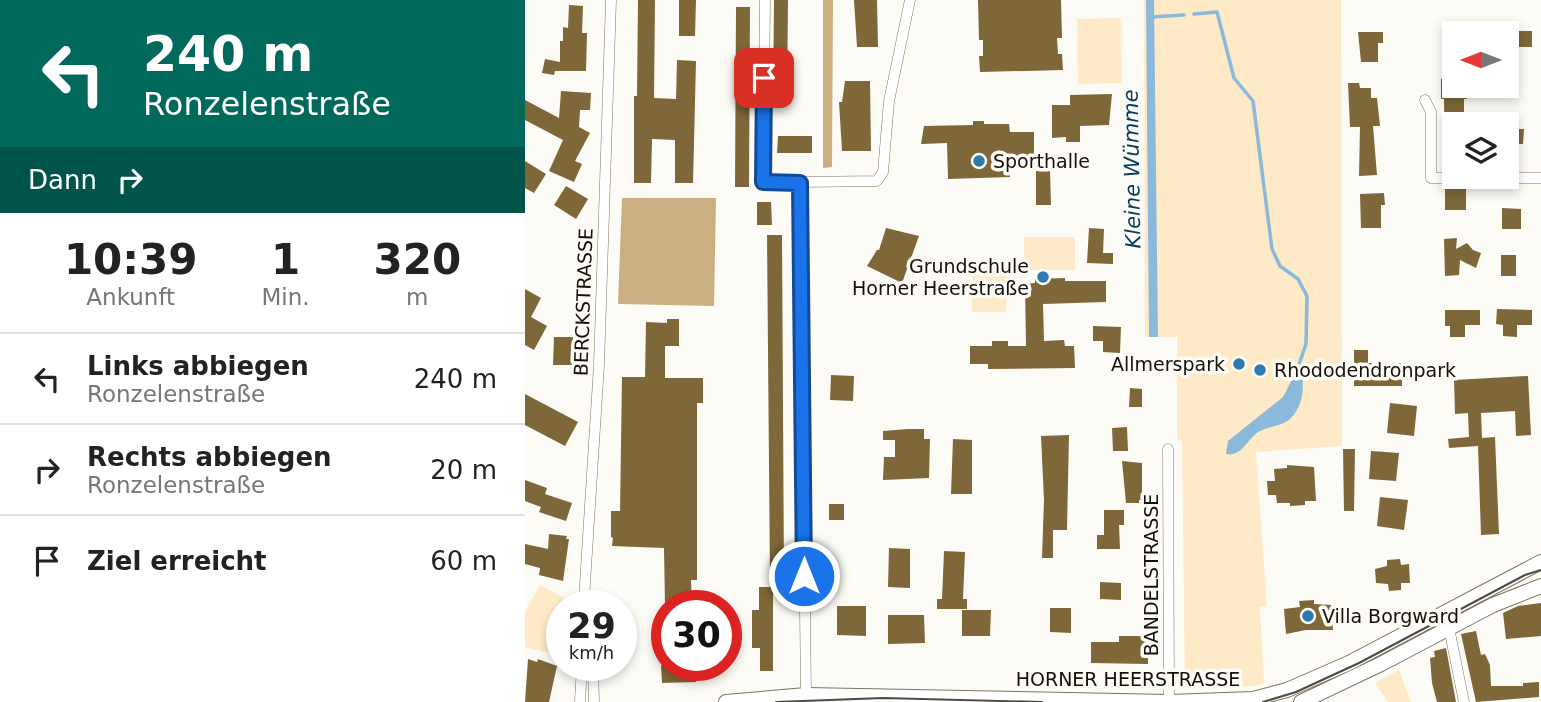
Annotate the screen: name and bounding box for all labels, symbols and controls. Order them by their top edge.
north arrow [1442,21,1519,98]
map controls [1442,21,1519,189]
text: 240 m [143,26,313,83]
icon: left [28,28,119,119]
pin [734,48,794,108]
icon: arrive [745,59,783,97]
text: Ronzelenstraße [143,85,391,123]
water label: Kleine Wümme [1119,89,1145,249]
button: layers [1442,112,1519,189]
place label: Sporthalle [993,150,1090,172]
marker: Sporthalle [971,153,987,169]
icon: right [111,161,149,199]
text: Dann [28,165,97,195]
street label: BERCKSTRASSE [569,228,597,376]
text: 10:39 [64,235,198,284]
text: 1 [271,235,300,284]
text: 320 [373,235,461,284]
place label: Grundschule Horner Heerstraße [852,255,1029,299]
marker: Grundschule Horner Heerstraße [1035,269,1051,285]
text: Ankunft [86,284,175,310]
text: Min. [261,284,310,310]
text: m [406,284,428,310]
text: Links abbiegen [87,351,309,381]
place label: Allmerspark [1111,353,1225,375]
marker: Allmerspark [1231,356,1247,372]
place label: Rhododendronpark [1274,359,1456,381]
icon: left [28,360,66,398]
marker: Rhododendronpark [1252,362,1268,378]
text: 240 m [414,364,497,394]
text: Ronzelenstraße [87,381,265,407]
text: Rechts abbiegen [87,442,332,472]
icon: right [28,451,66,489]
text: 20 m [430,455,497,485]
text: Ronzelenstraße [87,472,265,498]
street label: BANDELSTRASSE [1140,494,1162,656]
position arrow [767,539,841,613]
icon: arrive [28,542,66,580]
text: Ziel erreicht [87,546,267,576]
text: 60 m [430,546,497,576]
speed limit sign: 30 [651,590,742,681]
place label: Villa Borgward [1322,605,1459,627]
text: 29 [567,606,616,646]
marker: Villa Borgward [1300,608,1316,624]
text: km/h [569,642,614,663]
street label: HORNER HEERSTRASSE [1016,668,1240,690]

